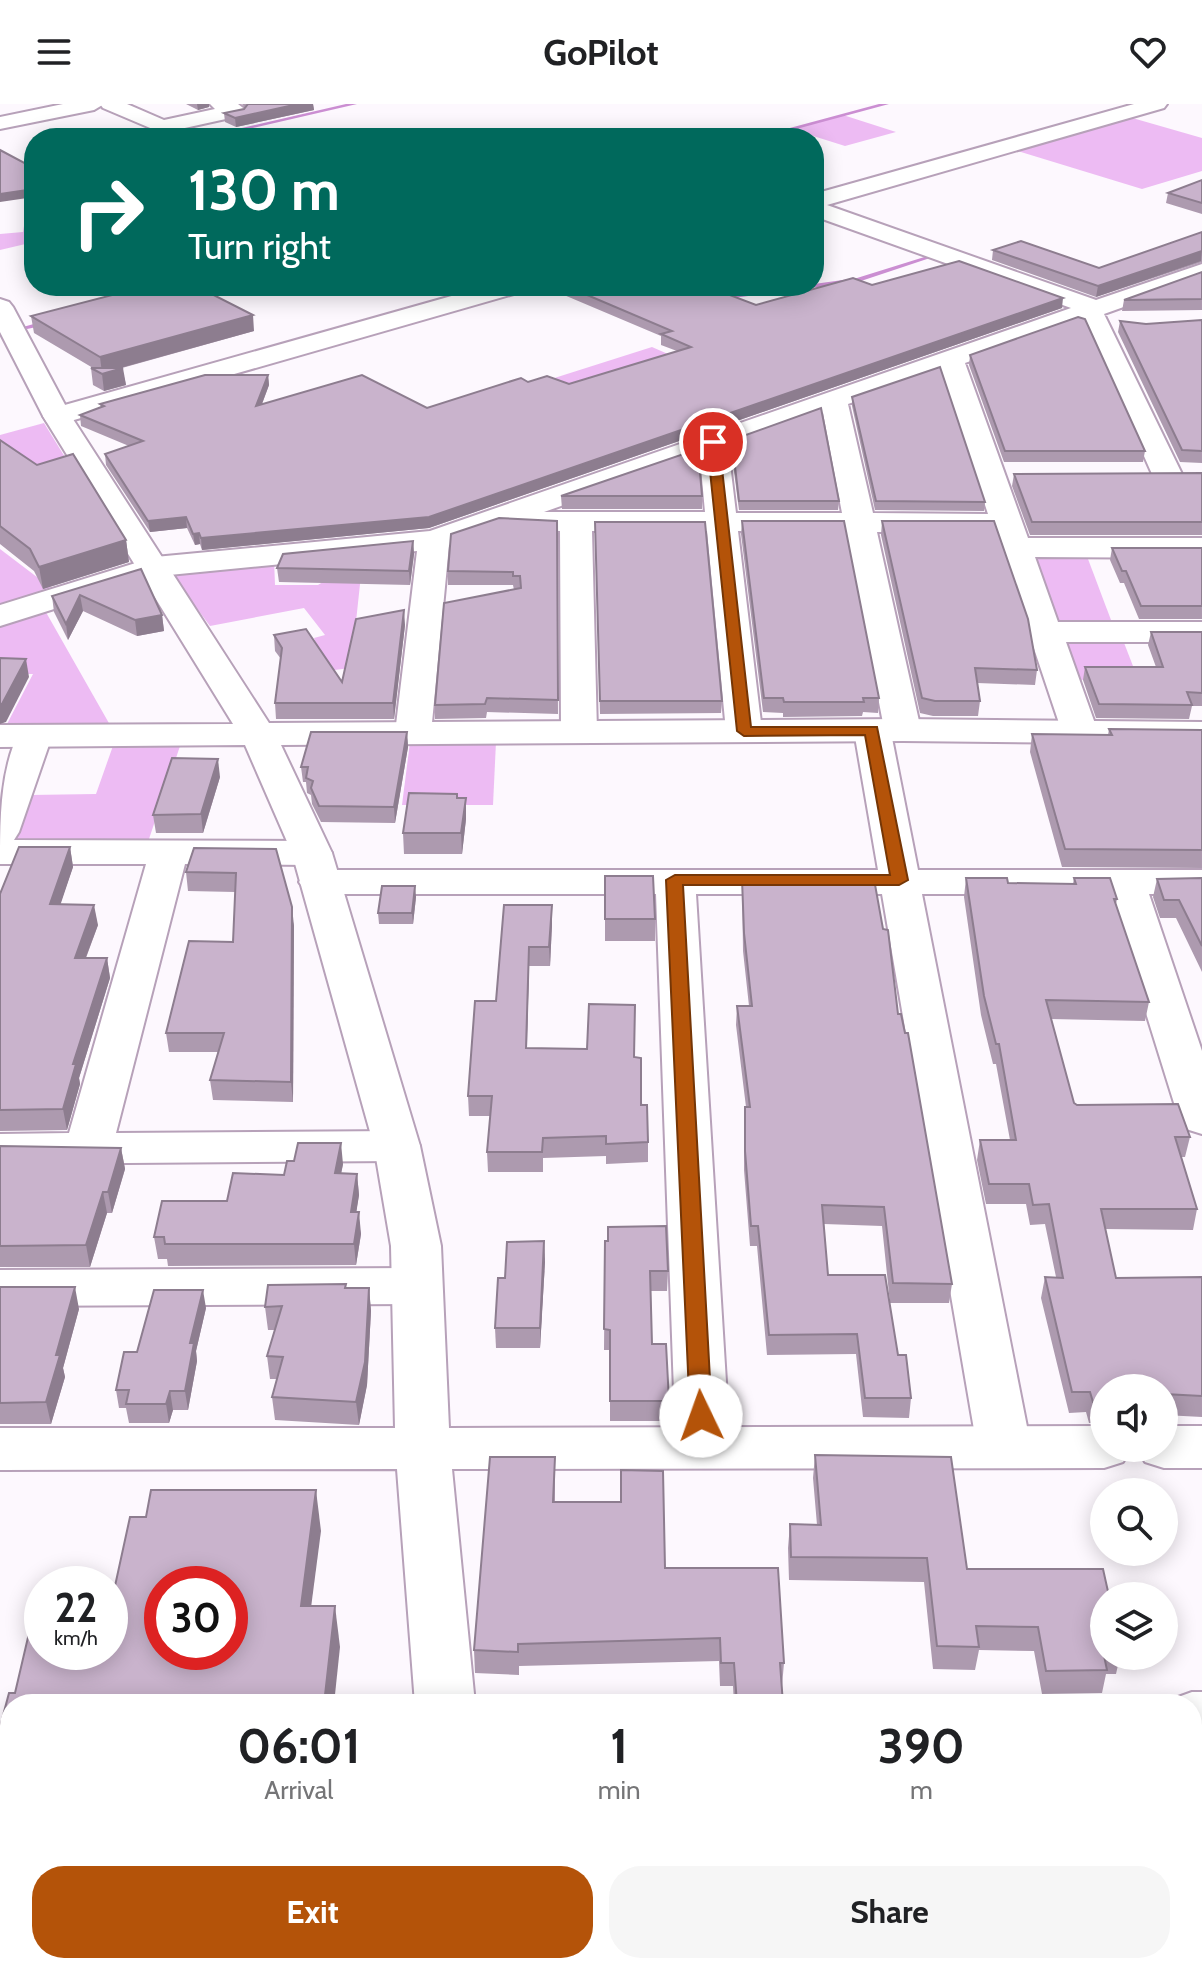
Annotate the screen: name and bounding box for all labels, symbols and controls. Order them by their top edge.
icon: menu [32,30,76,74]
text: GoPilot [543,30,659,74]
icon: heart [1126,30,1170,74]
text: 130 m [188,156,340,224]
icon: right [56,160,160,264]
text: Turn right [188,224,331,268]
pin [679,408,747,476]
icon: arrive [691,420,735,464]
position arrow [659,1374,743,1458]
map controls [1090,1374,1178,1670]
button: sound [1090,1374,1178,1462]
button: search [1090,1478,1178,1566]
speed limit sign: 30 [144,1566,248,1670]
button: layers [1090,1582,1178,1670]
text: 22 [55,1583,97,1632]
text: km/h [54,1626,98,1650]
text: 06:01 [237,1717,360,1775]
text: 1 [610,1717,628,1775]
text: 390 [878,1717,965,1775]
text: Arrival [264,1774,333,1806]
text: min [598,1774,641,1806]
text: m [910,1774,933,1806]
button: Exit [32,1866,593,1958]
button: Share [609,1866,1170,1958]

